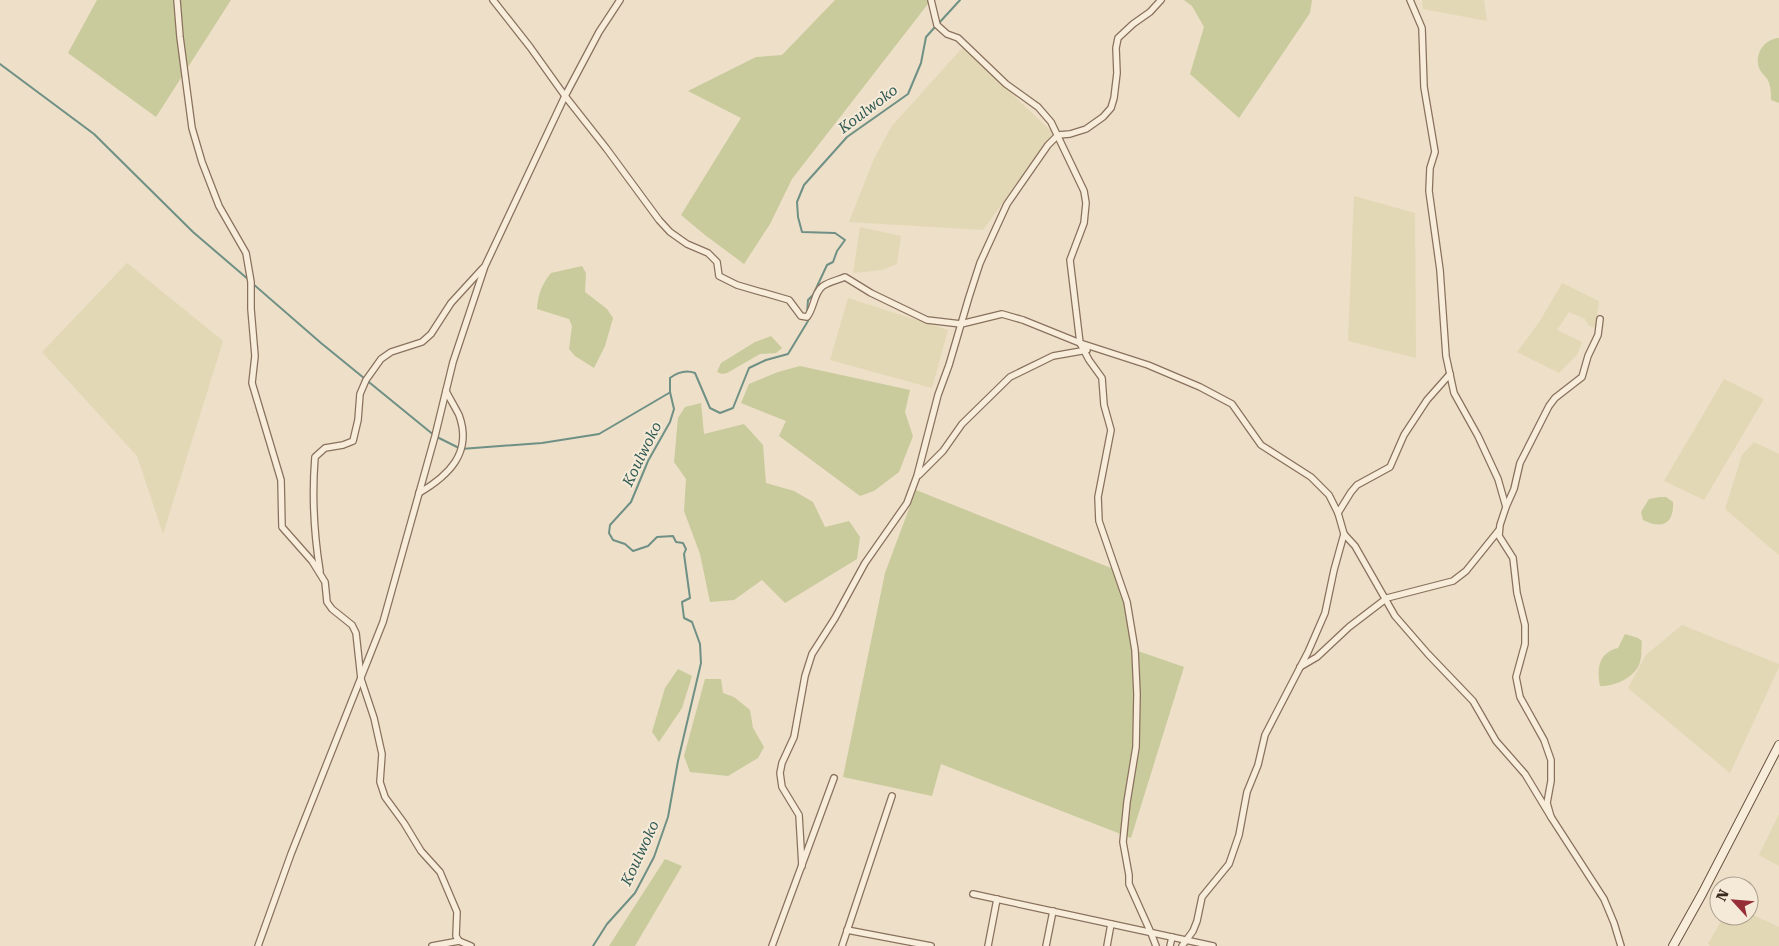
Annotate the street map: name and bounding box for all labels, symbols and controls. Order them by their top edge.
water label: Koulwoko [834,81,901,138]
water label: Koulwoko [618,419,665,490]
water label: Koulwoko [617,817,663,889]
north arrow [1709,876,1759,926]
text: N [1713,887,1732,904]

